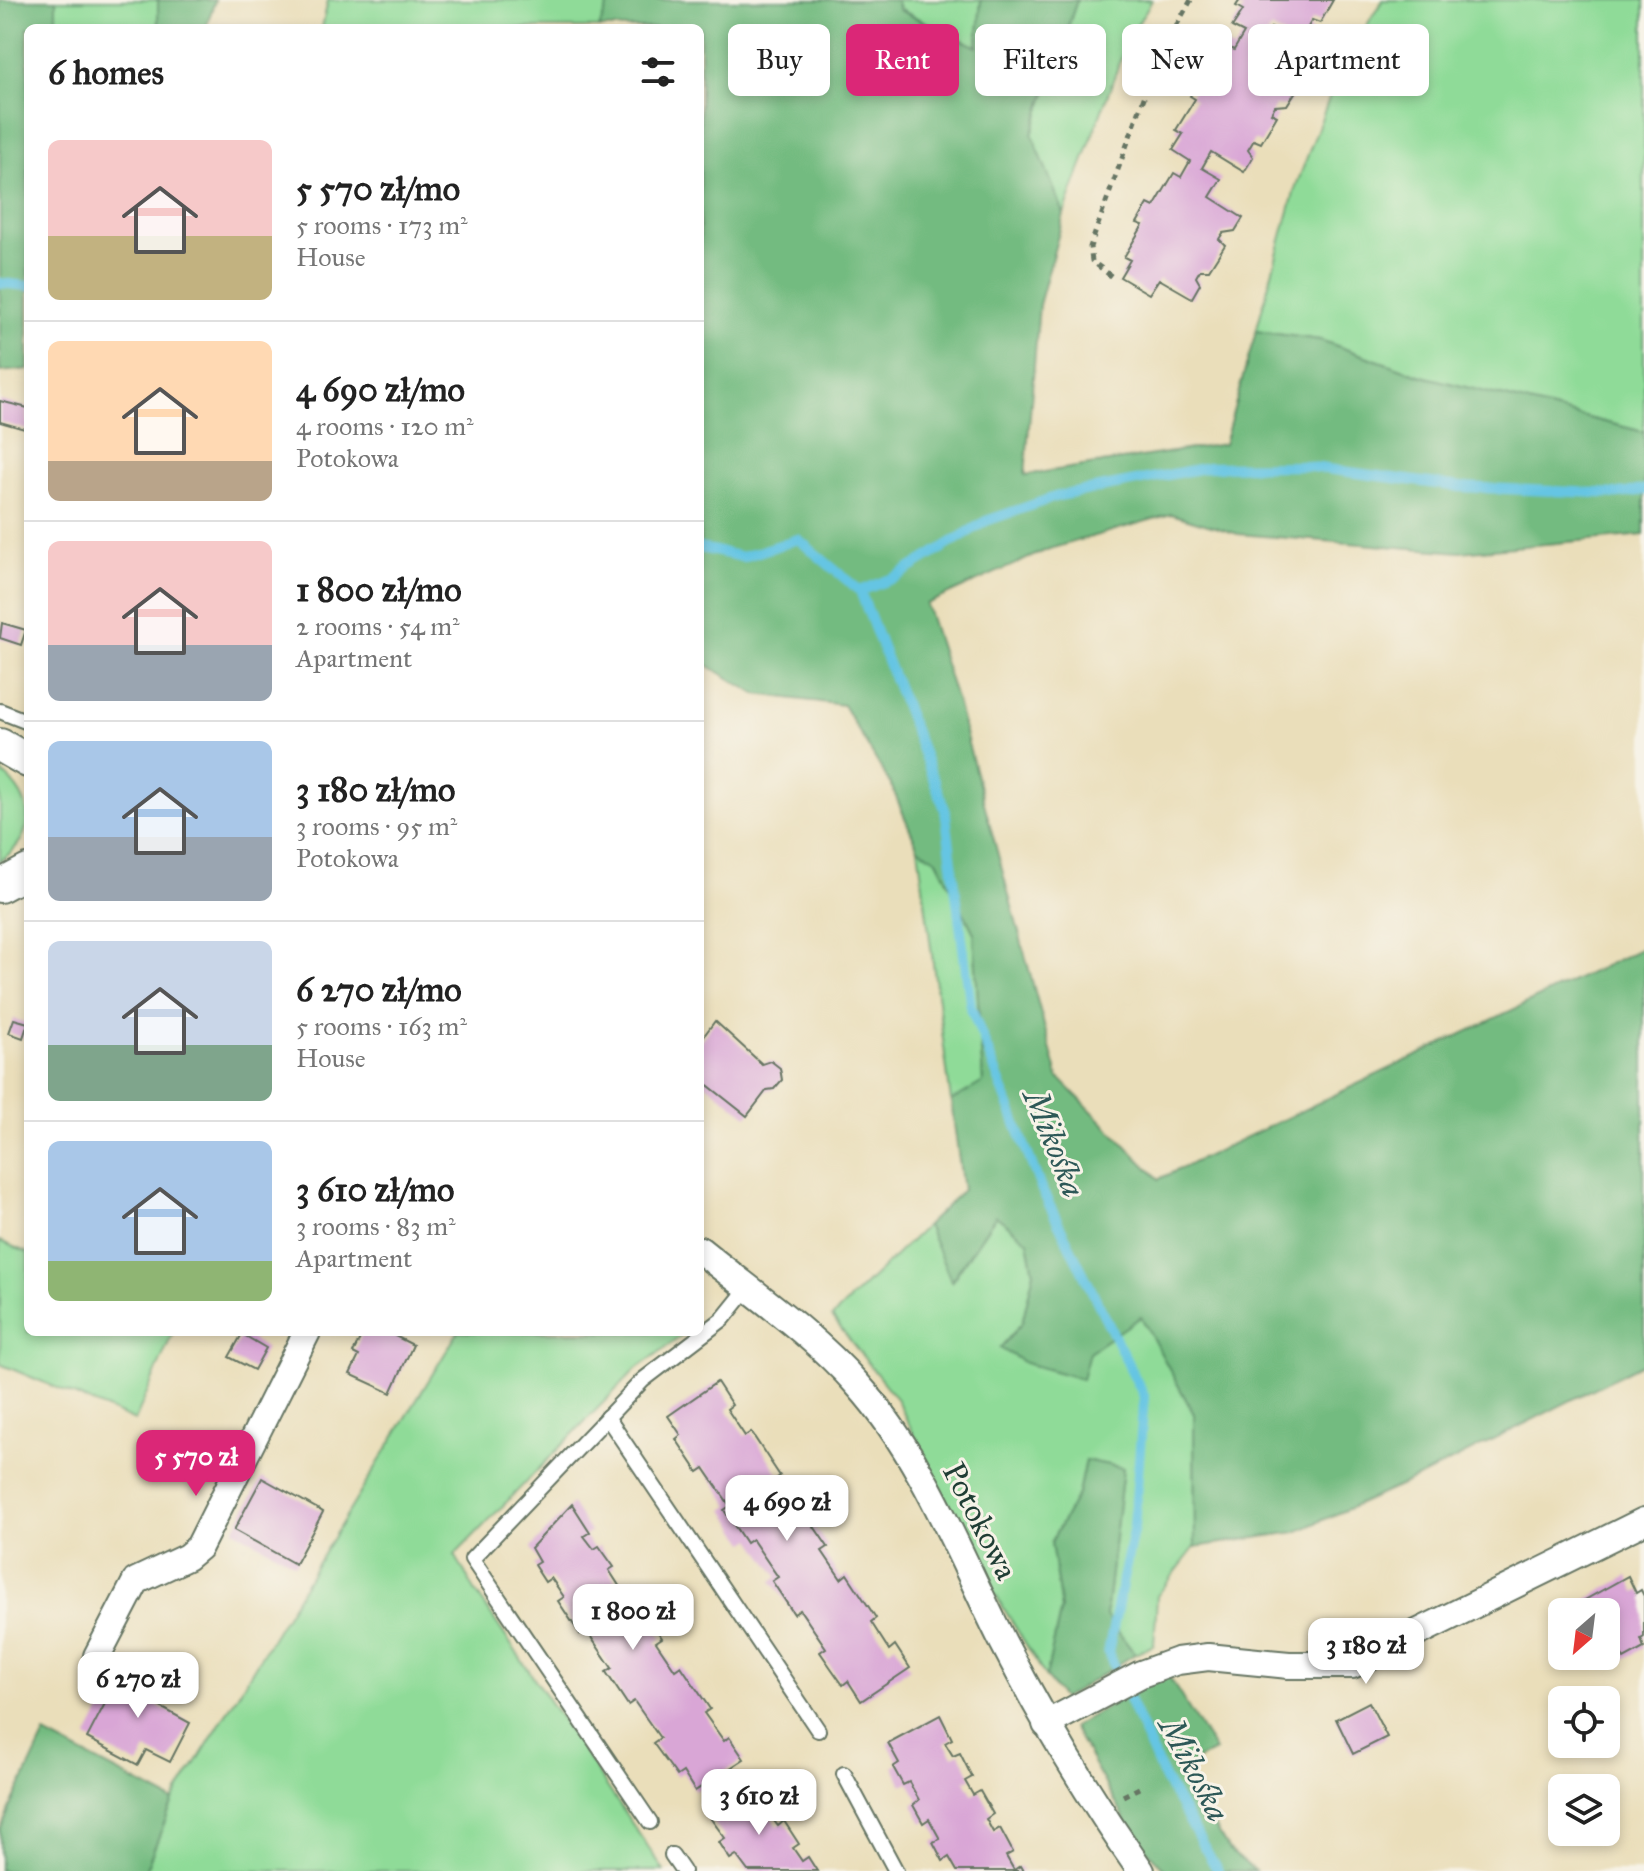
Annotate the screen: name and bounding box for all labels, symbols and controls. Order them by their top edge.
chip: Buy [728,24,830,96]
chip: Rent [846,24,959,96]
chip: Filters [975,24,1106,96]
chip: New [1122,24,1232,96]
chip: Apartment [1248,24,1429,96]
icon: filters [636,50,680,94]
text: 6 homes [48,52,164,93]
text: 5 570 zł/mo [296,168,460,209]
icon: home [112,172,208,268]
text: 5 rooms · 173 m² [296,209,468,241]
text: House [296,241,366,273]
text: 4 690 zł/mo [296,369,465,410]
icon: home [112,373,208,469]
text: 4 rooms · 120 m² [296,410,474,442]
text: Potokowa [296,442,399,474]
text: 1 800 zł/mo [296,569,462,610]
icon: home [112,573,208,669]
text: 2 rooms · 54 m² [296,610,460,642]
text: Apartment [296,642,412,674]
text: 3 180 zł/mo [296,769,455,810]
icon: home [112,773,208,869]
text: 3 rooms · 95 m² [296,810,457,842]
text: Potokowa [296,842,399,874]
text: 6 270 zł/mo [296,969,462,1010]
icon: home [112,973,208,1069]
text: 5 rooms · 163 m² [296,1010,467,1042]
text: House [296,1042,366,1074]
water label: Mikośka [1014,1080,1095,1203]
text: 3 610 zł/mo [296,1169,454,1210]
icon: home [112,1173,208,1269]
text: 3 rooms · 83 m² [296,1210,456,1242]
text: Apartment [296,1242,412,1274]
pin: 5 570 zł [113,1430,279,1498]
text: 5 570 zł [154,1440,238,1472]
street label: Potokowa [934,1456,1026,1587]
pin: 4 690 zł [704,1475,870,1543]
text: 4 690 zł [743,1485,831,1517]
pin: 1 800 zł [550,1584,716,1652]
text: 1 800 zł [591,1594,675,1626]
north arrow [1548,1598,1620,1670]
map controls [1548,1598,1620,1846]
pin: 3 180 zł [1283,1618,1449,1686]
text: 3 180 zł [1326,1628,1406,1660]
pin: 6 270 zł [55,1652,221,1720]
text: 6 270 zł [96,1662,180,1694]
button: locate [1548,1686,1620,1758]
water label: Mikośka [1149,1707,1239,1828]
pin: 3 610 zł [676,1769,842,1837]
button: layers [1548,1774,1620,1846]
text: 3 610 zł [719,1779,799,1811]

